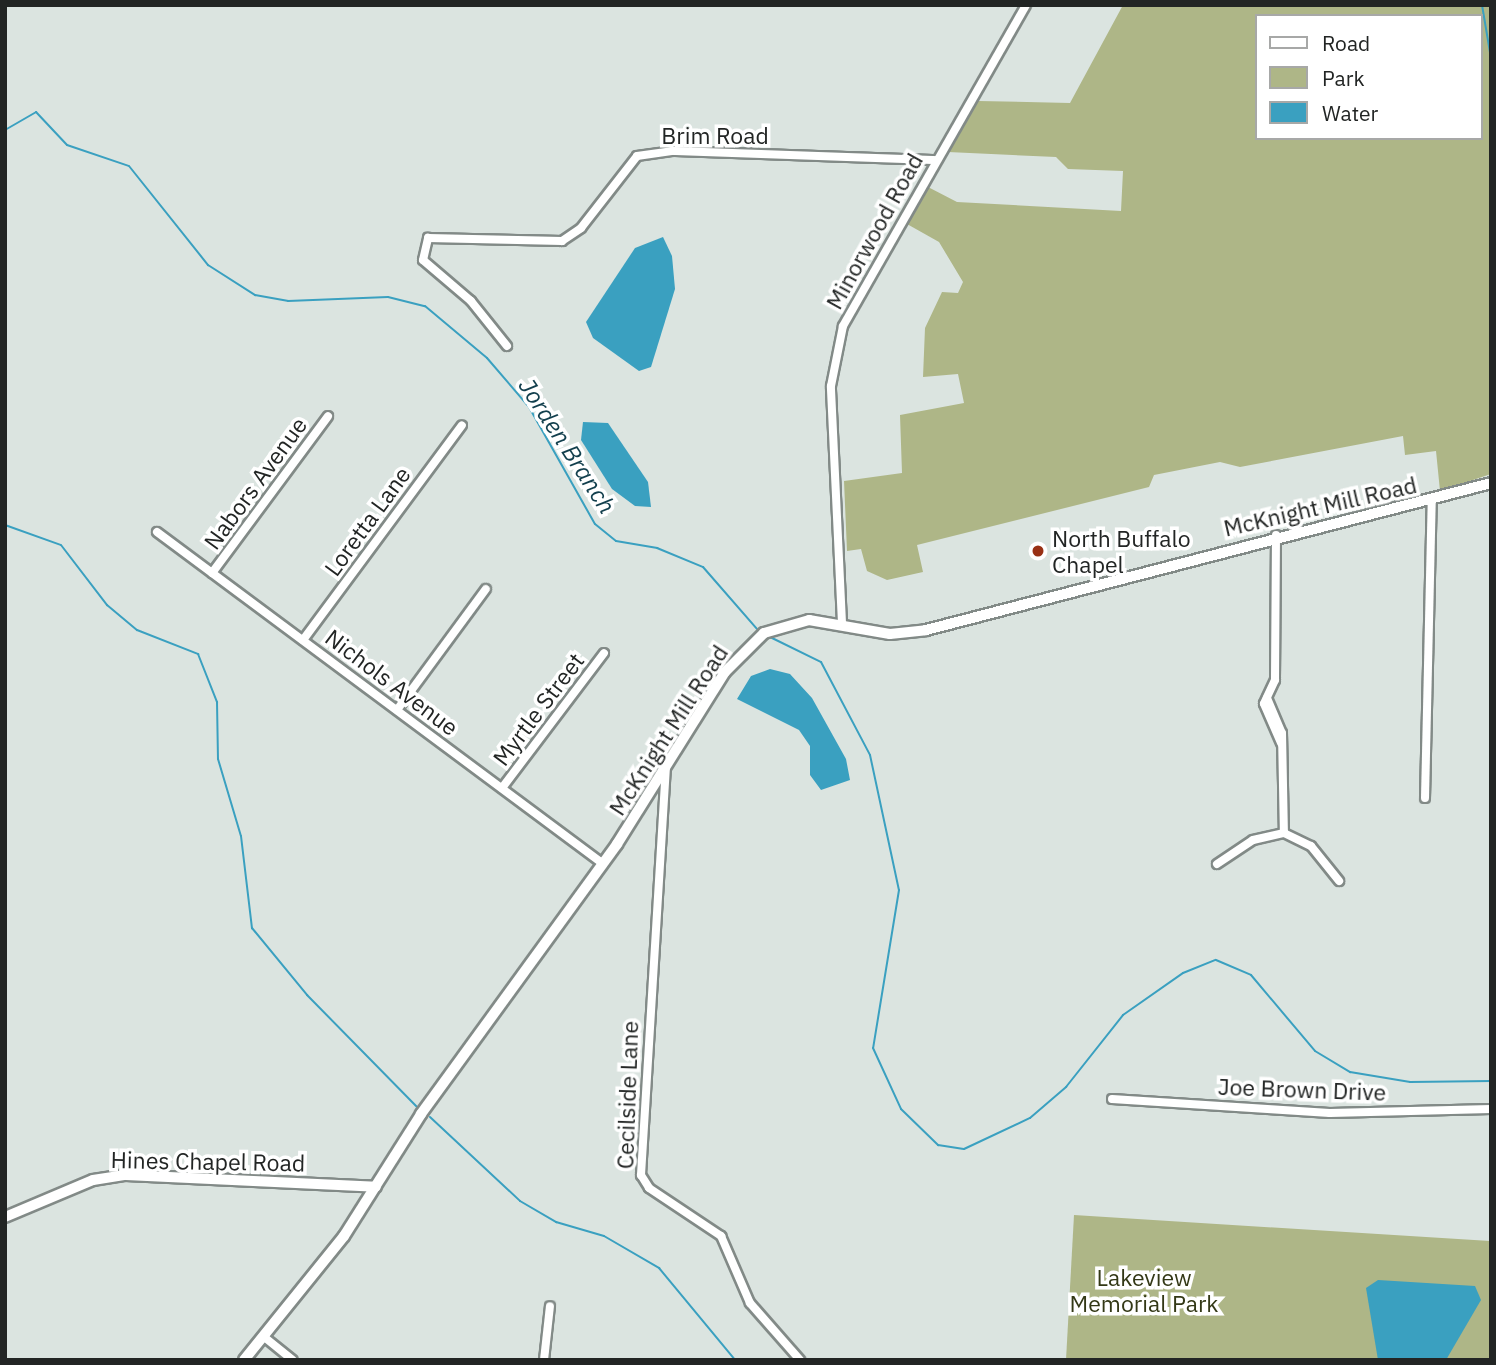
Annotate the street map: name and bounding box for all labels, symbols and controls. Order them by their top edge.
legend [1254,14,1482,140]
text: Road [1322,29,1370,57]
text: Park [1322,64,1365,92]
text: Water [1322,99,1378,127]
street label: Brim Road [661,121,769,149]
street label: Minorwood Road [820,148,928,314]
water label: Jorden Branch [513,373,621,519]
street label: Nabors Avenue [198,412,312,554]
street label: Loretta Lane [318,461,416,581]
street label: McKnight Mill Road [1221,470,1419,542]
place label: North Buffalo Chapel [1052,524,1191,578]
marker: North Buffalo Chapel [1030,543,1046,559]
street label: Nichols Avenue [320,623,464,741]
street label: McKnight Mill Road [603,640,733,820]
street label: Myrtle Street [487,647,589,771]
street label: Cecilside Lane [611,1020,643,1170]
street label: Joe Brown Drive [1217,1072,1387,1106]
street label: Hines Chapel Road [111,1146,305,1176]
park label: Lakeview Memorial Park [1070,1263,1218,1317]

